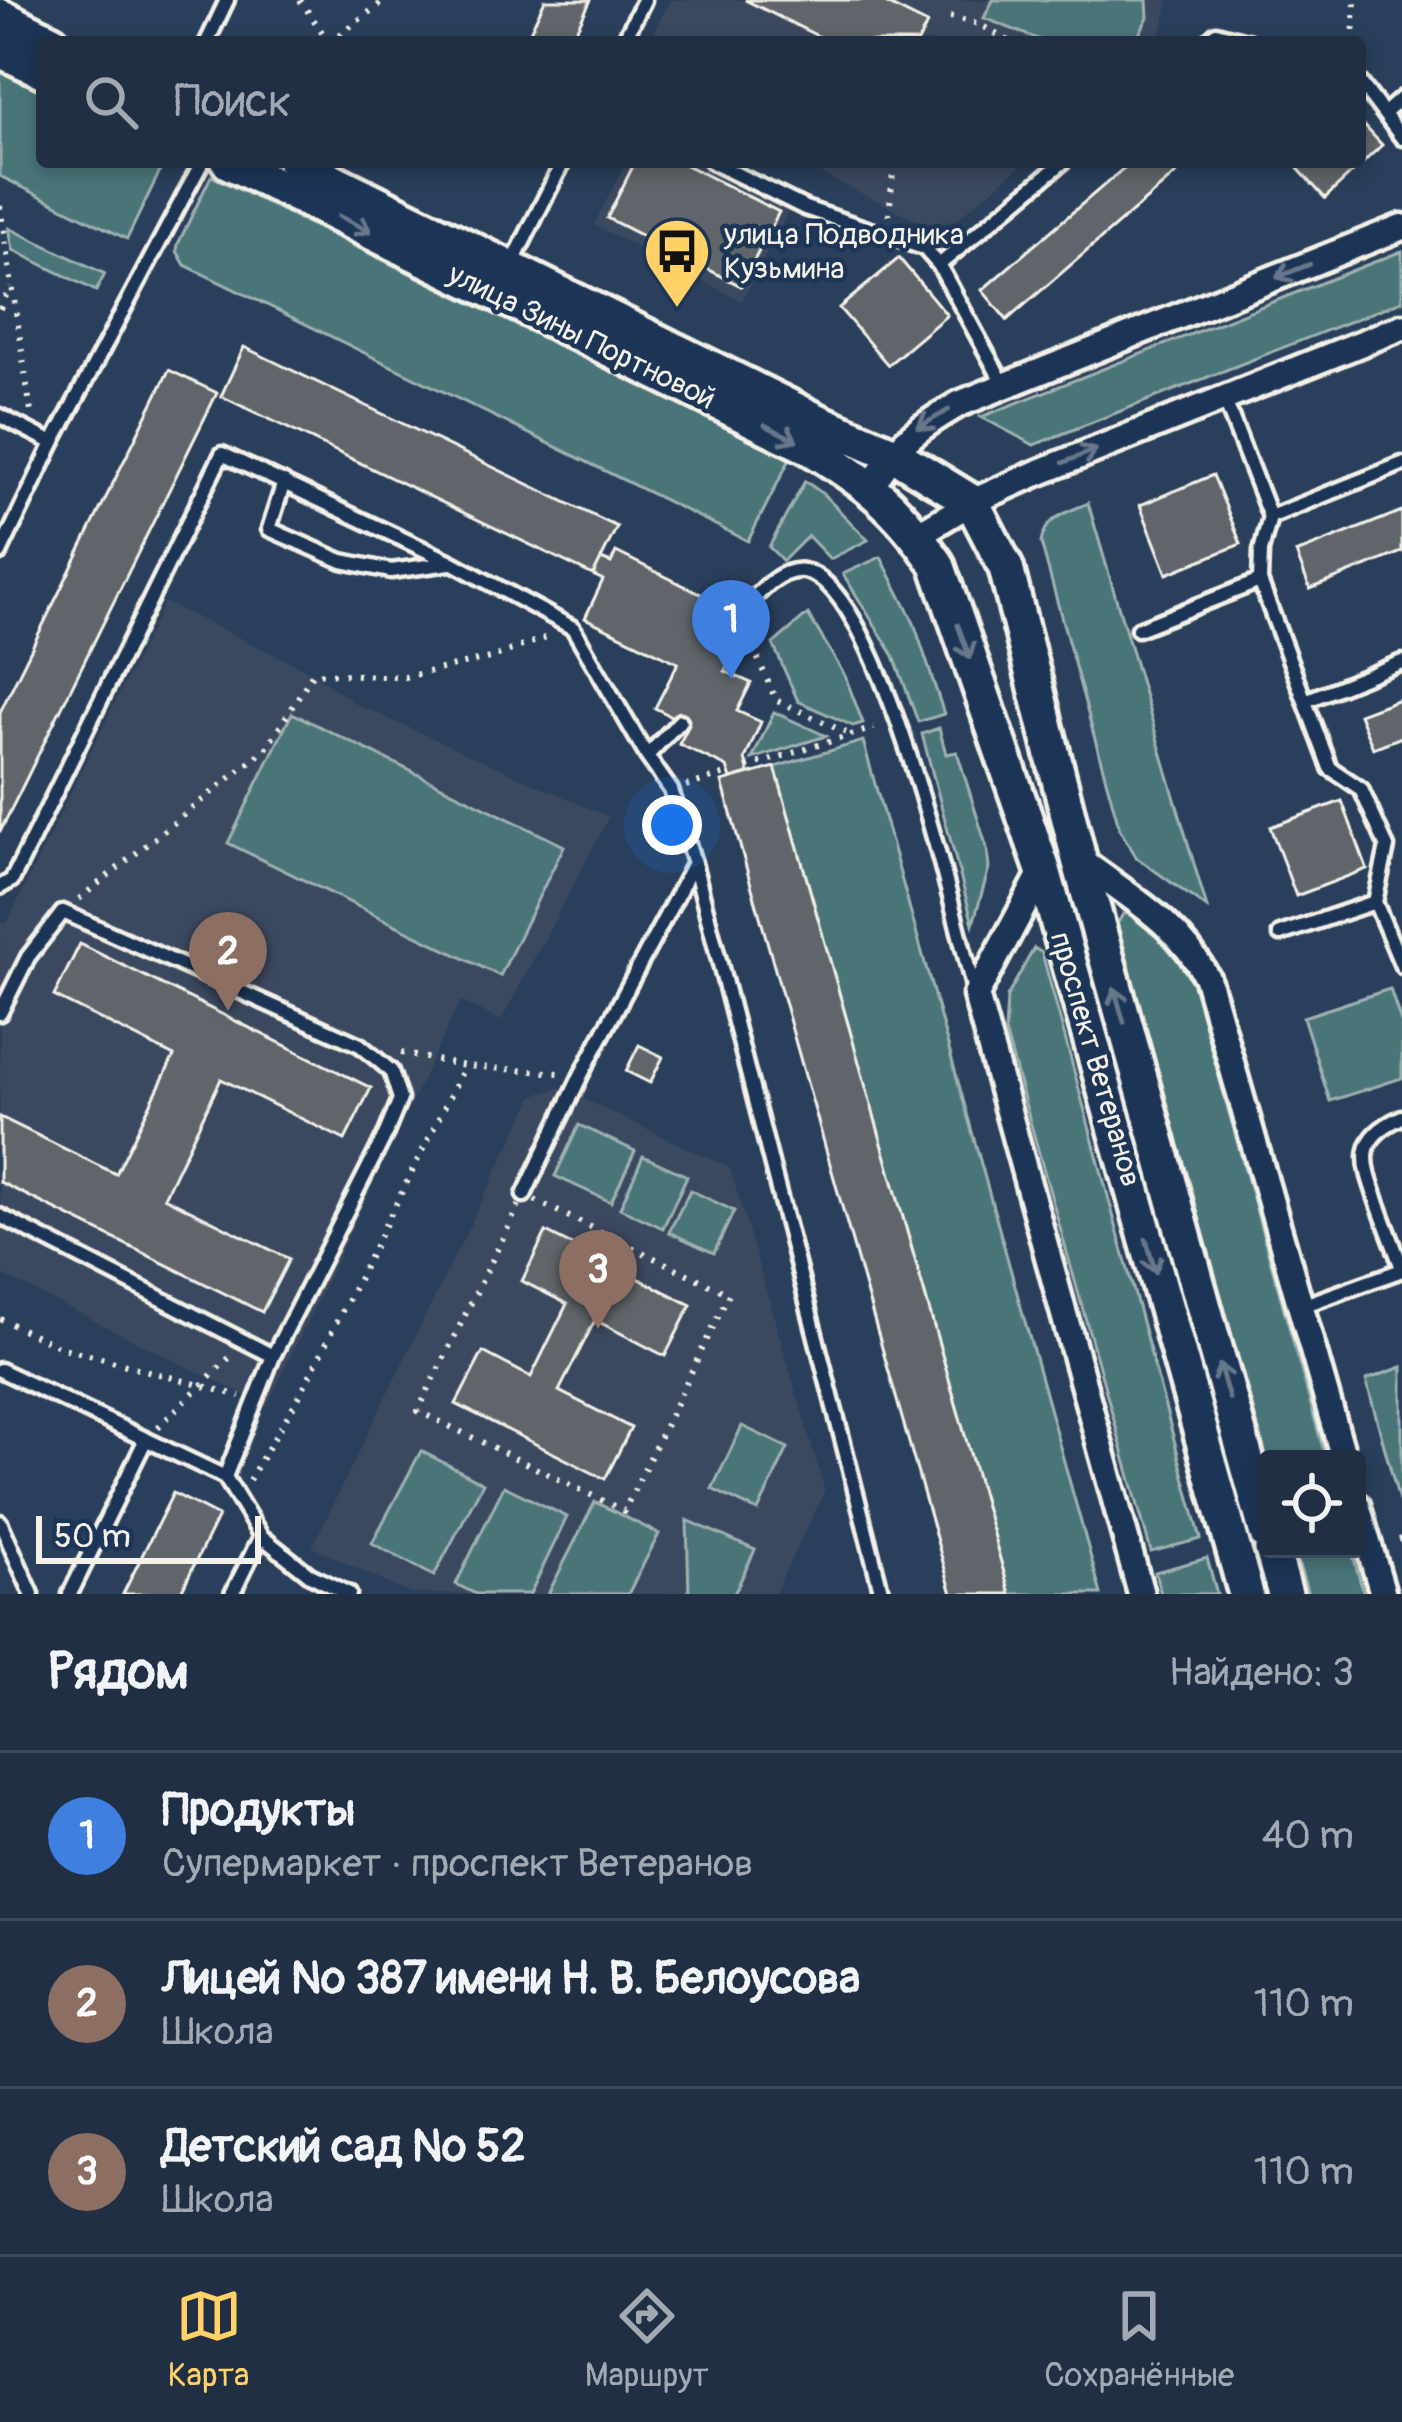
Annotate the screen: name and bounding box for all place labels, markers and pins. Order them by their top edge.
bus stop icon: улица Подводника Кузьмина [642,216,712,310]
place label: улица Подводника Кузьмина [723,216,964,287]
pin: 1 [692,580,770,679]
pin: 2 [189,912,267,1011]
pin: 3 [559,1230,637,1329]

